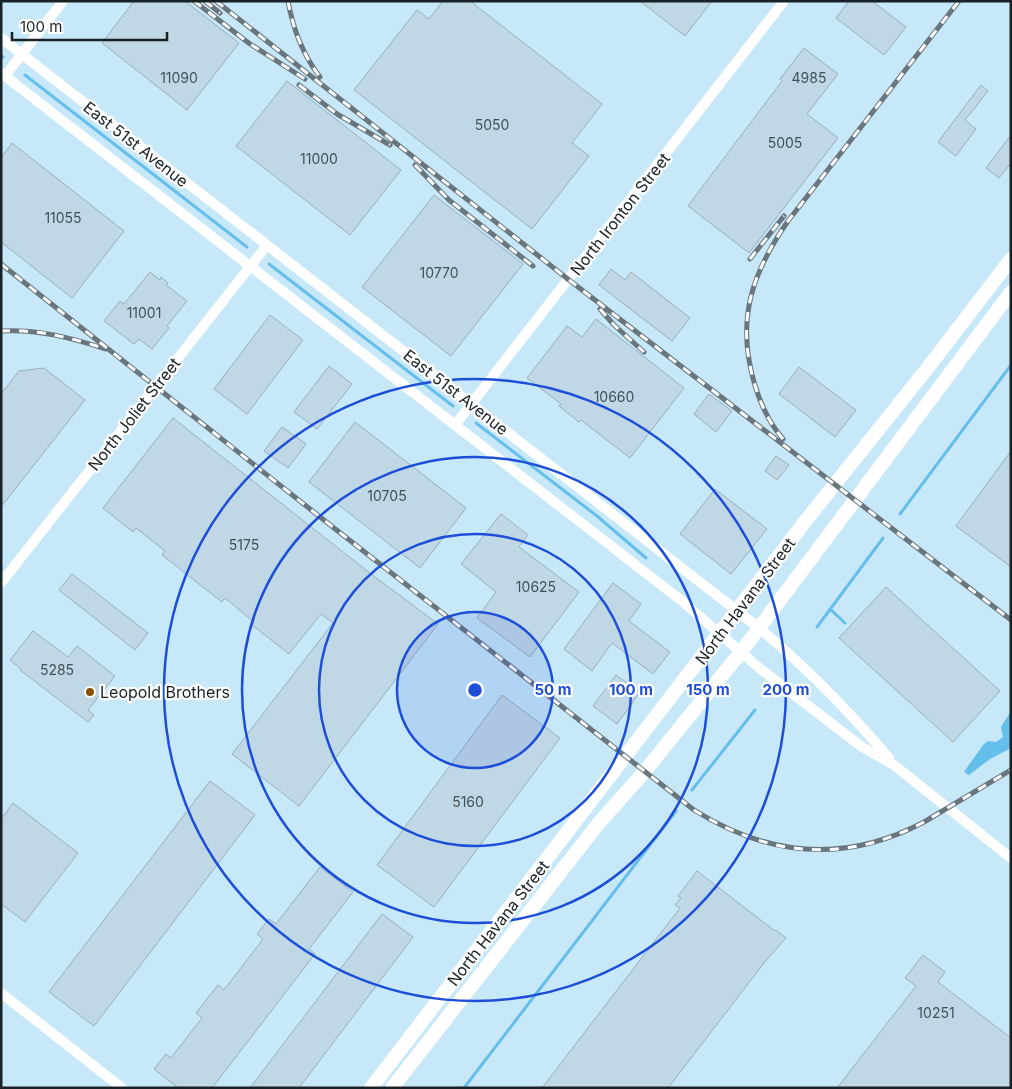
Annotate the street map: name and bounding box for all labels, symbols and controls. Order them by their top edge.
scale bar [12,10,168,42]
text: 100 m [20,17,62,36]
house number: 11090 [160,69,198,86]
house number: 4985 [792,69,826,86]
street label: East 51st Avenue [80,97,192,191]
house number: 5050 [475,116,509,133]
house number: 5005 [768,134,802,151]
street label: North Ironton Street [566,149,674,279]
house number: 11000 [300,150,338,167]
house number: 11055 [44,209,82,226]
house number: 10770 [420,264,459,281]
house number: 11001 [127,304,161,321]
street label: East 51st Avenue [400,345,512,439]
street label: North Joliet Street [84,354,184,474]
house number: 10660 [594,388,634,405]
house number: 10705 [367,487,407,504]
street label: North Havana Street [691,534,799,668]
house number: 5175 [229,536,259,553]
house number: 10625 [516,578,556,595]
house number: 5285 [40,661,74,678]
text: 50 m [535,680,571,699]
text: 100 m [609,680,653,699]
text: 150 m [686,680,730,699]
text: 200 m [763,680,809,699]
centre of rings [466,681,484,699]
place label: Leopold Brothers [100,682,230,702]
marker: Leopold Brothers [84,686,96,698]
house number: 5160 [452,793,484,810]
street label: North Havana Street [443,856,553,990]
house number: 10251 [917,1004,955,1021]

